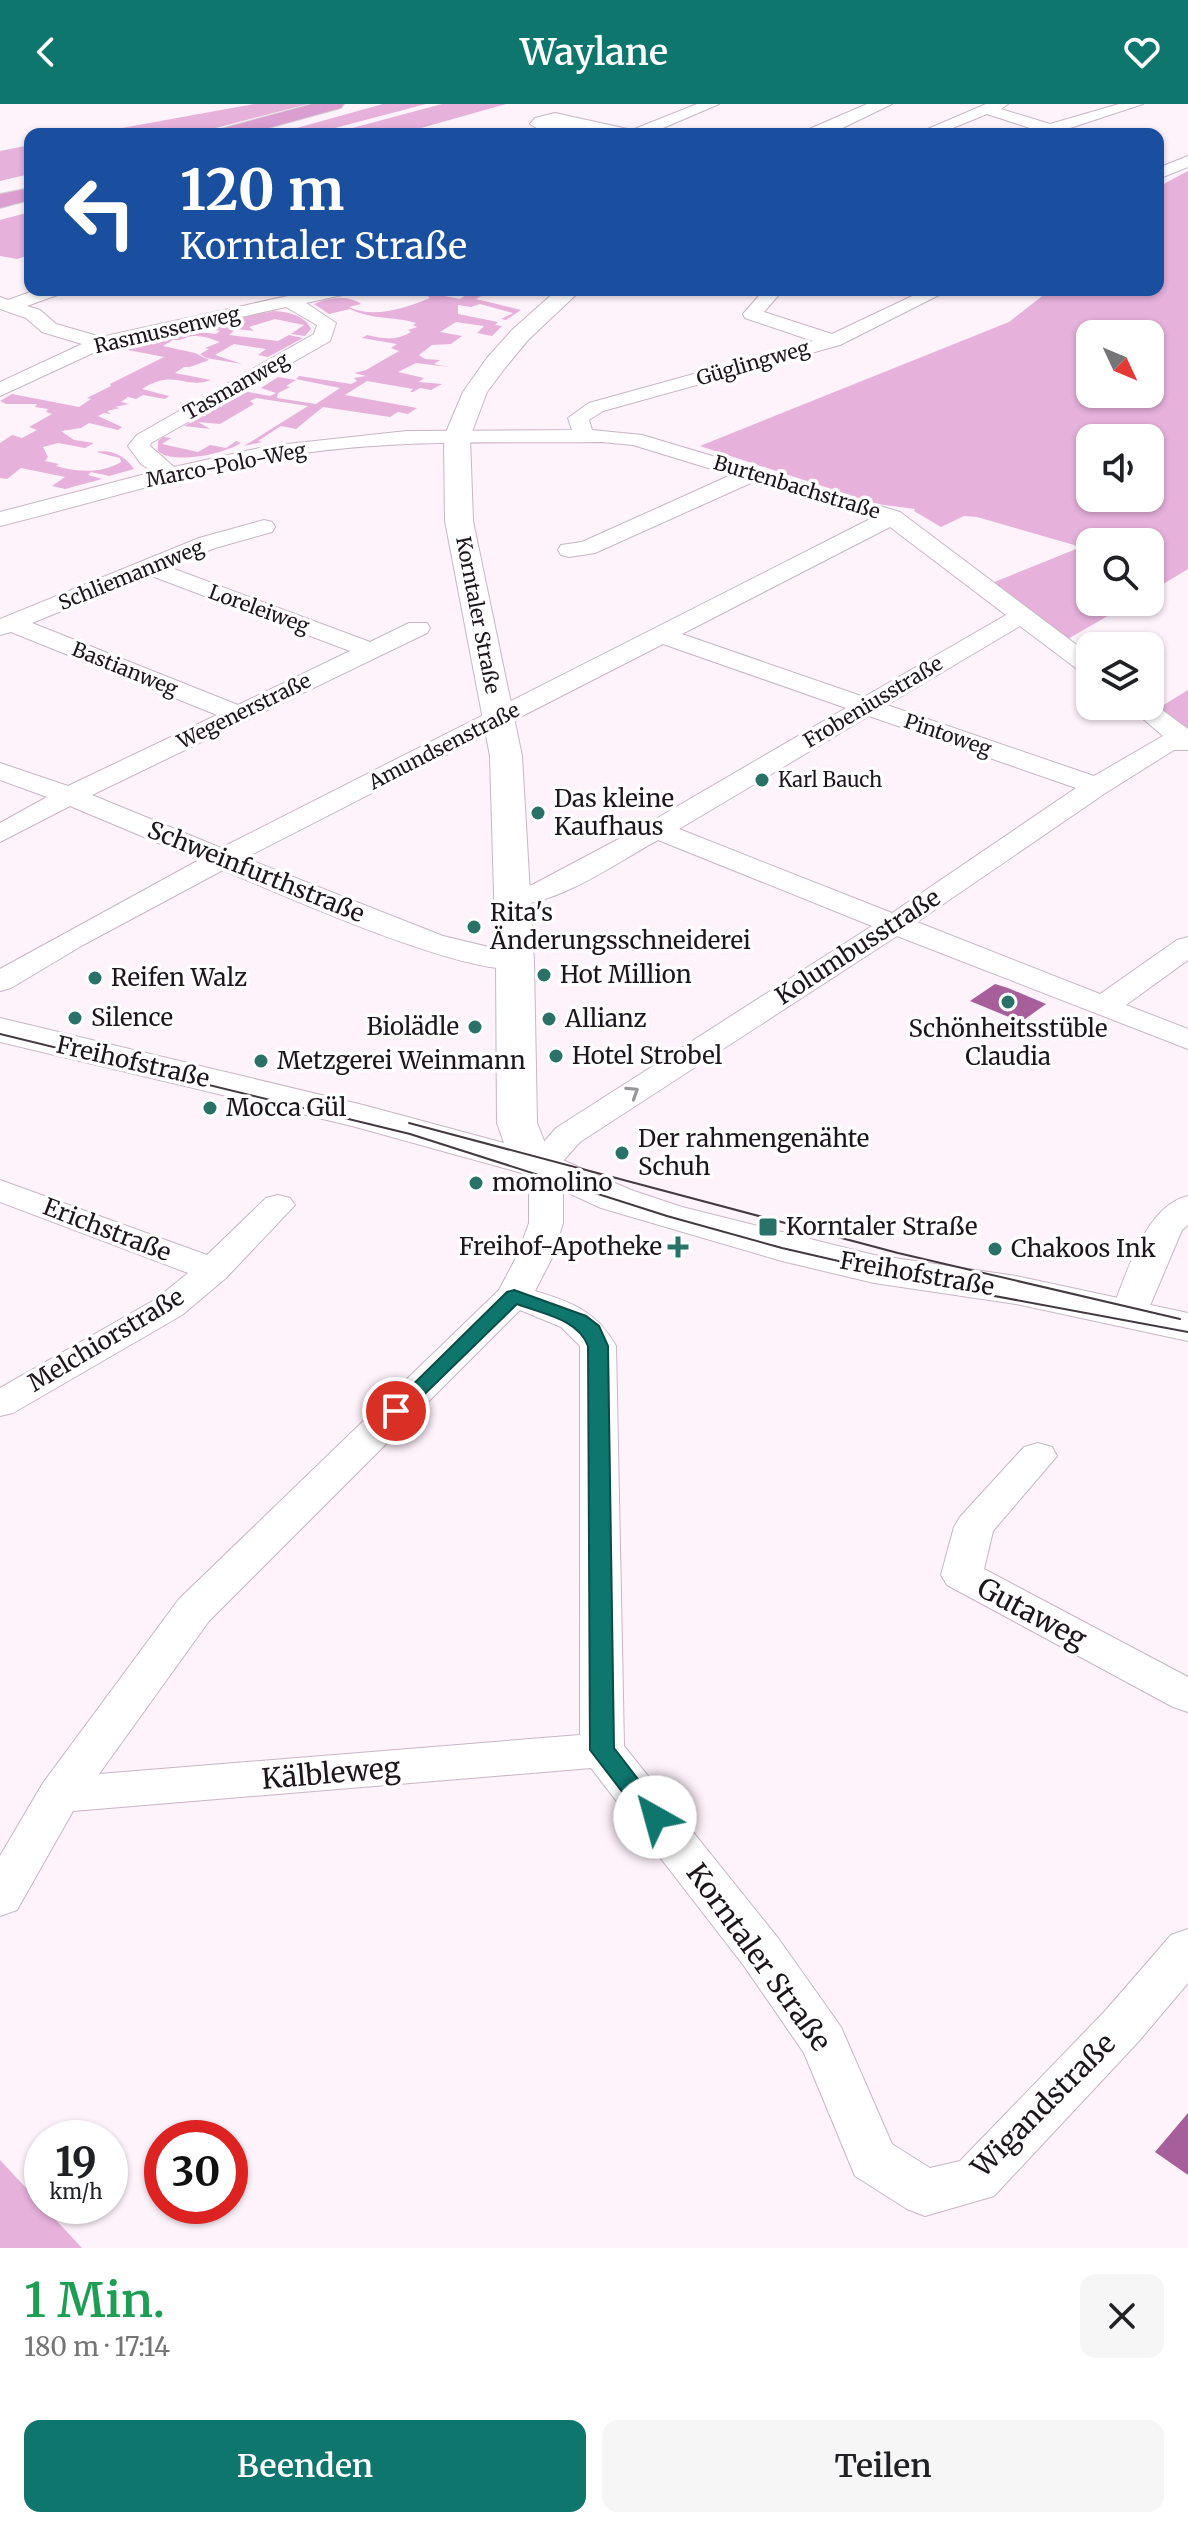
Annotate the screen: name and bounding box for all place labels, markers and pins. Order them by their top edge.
place label: Karl Bauch [778,767,882,792]
marker: Karl Bauch [753,771,771,789]
place label: Das kleine Kaufhaus [554,783,674,842]
marker: Das kleine Kaufhaus [529,804,547,822]
place label: Rita's Änderungsschneiderei [489,897,751,956]
marker: Rita's Änderungsschneiderei [465,918,483,936]
place label: Hot Million [560,959,692,990]
place label: Reifen Walz [111,962,247,993]
marker: Hot Million [535,966,553,984]
marker: Reifen Walz [86,969,104,987]
marker: Schönheitsstüble Claudia [999,993,1017,1011]
place label: Silence [91,1002,173,1033]
place label: Allianz [564,1003,647,1034]
marker: Silence [66,1009,84,1027]
marker: Allianz [540,1010,558,1028]
place label: Biolädle [366,1011,459,1042]
place label: Schönheitsstüble Claudia [909,1013,1107,1072]
marker: Biolädle [466,1018,484,1036]
place label: Hotel Strobel [572,1040,722,1071]
place label: Metzgerei Weinmann [277,1045,526,1076]
marker: Hotel Strobel [547,1047,565,1065]
marker: Metzgerei Weinmann [252,1052,270,1070]
place label: Mocca Gül [226,1092,347,1123]
marker: Mocca Gül [201,1099,219,1117]
place label: Der rahmengenähte Schuh [638,1123,869,1182]
marker: Der rahmengenähte Schuh [613,1144,631,1162]
place label: momolino [492,1167,612,1198]
marker: momolino [467,1174,485,1192]
place label: Korntaler Straße [786,1211,977,1242]
marker: Korntaler Straße [757,1216,779,1238]
place label: Freihof-Apotheke [459,1231,662,1262]
place label: Chakoos Ink [1011,1233,1157,1264]
marker: Freihof-Apotheke [669,1238,687,1256]
marker: Chakoos Ink [986,1240,1004,1258]
pin [362,1377,430,1445]

